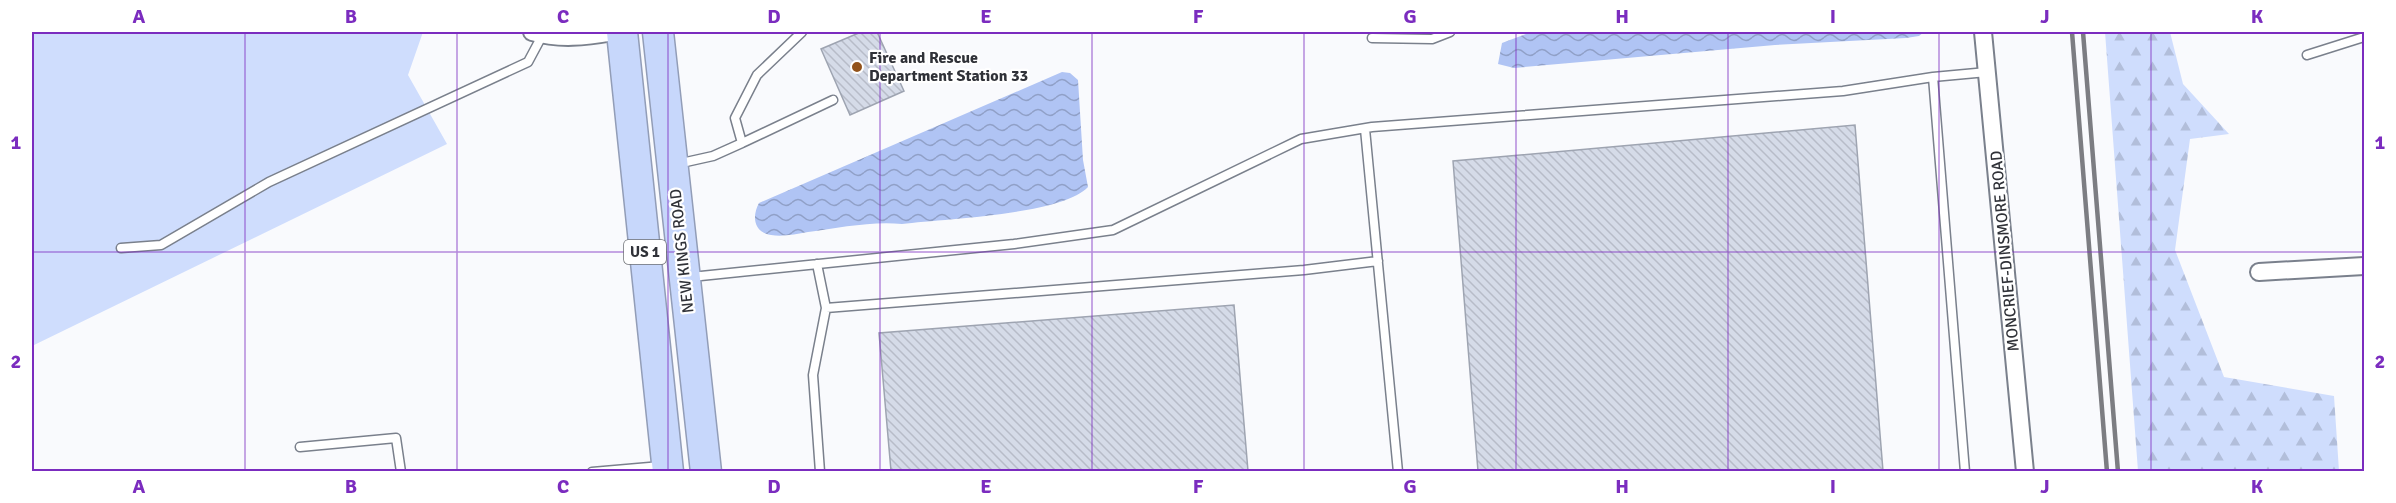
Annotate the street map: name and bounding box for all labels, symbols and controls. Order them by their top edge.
text: A [133,4,146,29]
text: B [345,4,357,29]
text: C [557,4,569,29]
text: D [767,4,781,29]
text: E [980,4,992,29]
text: F [1193,4,1204,29]
text: G [1403,4,1417,29]
text: H [1615,4,1629,29]
text: I [1830,4,1836,29]
text: J [2040,4,2050,29]
text: K [2251,4,2264,29]
place label: Fire and Rescue Department Station 33 [869,48,1028,86]
marker: Fire and Rescue Department Station 33 [850,60,864,74]
text: 1 [11,130,22,155]
text: 1 [2375,130,2386,155]
street label: MONCRIEF-DINSMORE ROAD [1986,150,2024,352]
street label: NEW KINGS ROAD [666,188,698,314]
road number: US 1 [624,240,666,264]
text: 2 [11,349,21,374]
text: 2 [2375,349,2385,374]
text: A [133,474,146,499]
text: B [345,474,357,499]
text: C [557,474,569,499]
text: D [767,474,781,499]
text: E [980,474,992,499]
text: F [1193,474,1204,499]
text: G [1403,474,1417,499]
text: H [1615,474,1629,499]
text: I [1830,474,1836,499]
text: J [2040,474,2050,499]
text: K [2251,474,2264,499]

